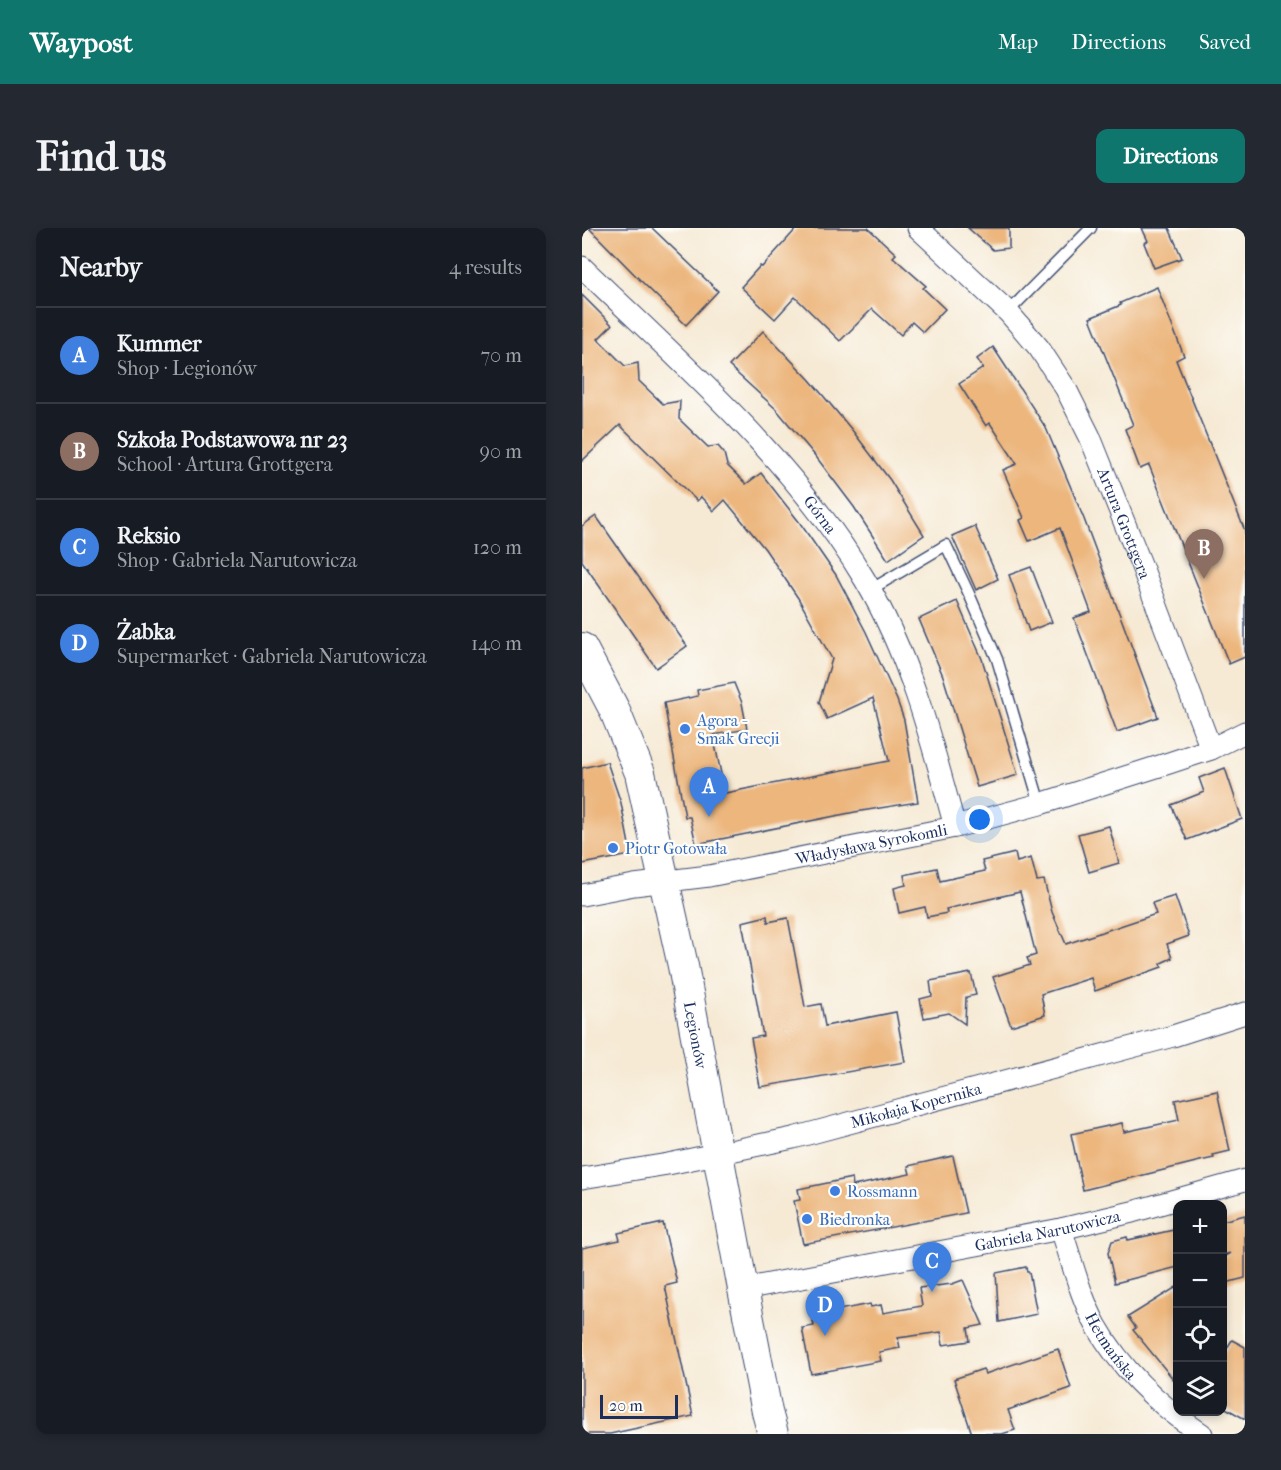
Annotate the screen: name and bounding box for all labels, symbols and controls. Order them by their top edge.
text: Waypost [30,26,133,59]
text: Map [998,30,1038,54]
text: Directions [1071,30,1166,54]
text: Saved [1199,30,1251,54]
button: Directions [1096,129,1245,183]
text: Find us [36,132,166,181]
text: Nearby [60,252,142,283]
text: 4 results [449,256,522,279]
text: Kummer [117,331,202,357]
text: A [73,344,86,367]
text: 70 m [480,344,522,367]
text: Shop · Legionów [117,357,257,380]
text: Szkoła Podstawowa nr 23 [117,427,347,453]
text: B [73,440,86,463]
text: 90 m [480,440,522,463]
text: School · Artura Grottgera [117,453,333,476]
street label: Artura Grottgera [1093,464,1155,582]
street label: Górna [800,492,841,538]
text: Reksio [117,523,180,549]
pin: B [1184,530,1224,579]
text: C [73,536,86,559]
text: 120 m [473,536,522,559]
text: Shop · Gabriela Narutowicza [117,549,357,572]
text: Żabka [117,619,175,645]
text: D [72,632,87,655]
text: 140 m [471,632,522,655]
text: Supermarket · Gabriela Narutowicza [117,645,427,668]
place label: Agora - Smak Grecji [696,711,780,748]
marker: Agora - Smak Grecji [678,722,692,736]
pin: A [690,768,728,817]
your location [965,805,994,834]
street label: Władysława Syrokomli [793,819,949,868]
place label: Piotr Gotowała [625,839,728,858]
marker: Piotr Gotowała [606,841,620,855]
street label: Legionów [680,1000,712,1071]
street label: Mikołaja Kopernika [848,1078,984,1132]
place label: Rossmann [847,1182,918,1201]
marker: Rossmann [828,1184,842,1198]
map controls [1173,1200,1227,1416]
button: + [1173,1200,1227,1254]
street label: Gabriela Narutowicza [973,1206,1123,1255]
place label: Biedronka [819,1210,891,1229]
marker: Biedronka [800,1212,814,1226]
pin: C [912,1242,952,1292]
button: − [1173,1254,1227,1308]
pin: D [806,1286,844,1336]
button: locate [1173,1308,1227,1362]
street label: Hetmańska [1082,1309,1141,1384]
button: layers [1173,1362,1227,1416]
scale bar [600,1392,678,1420]
text: 20 m [609,1396,643,1415]

